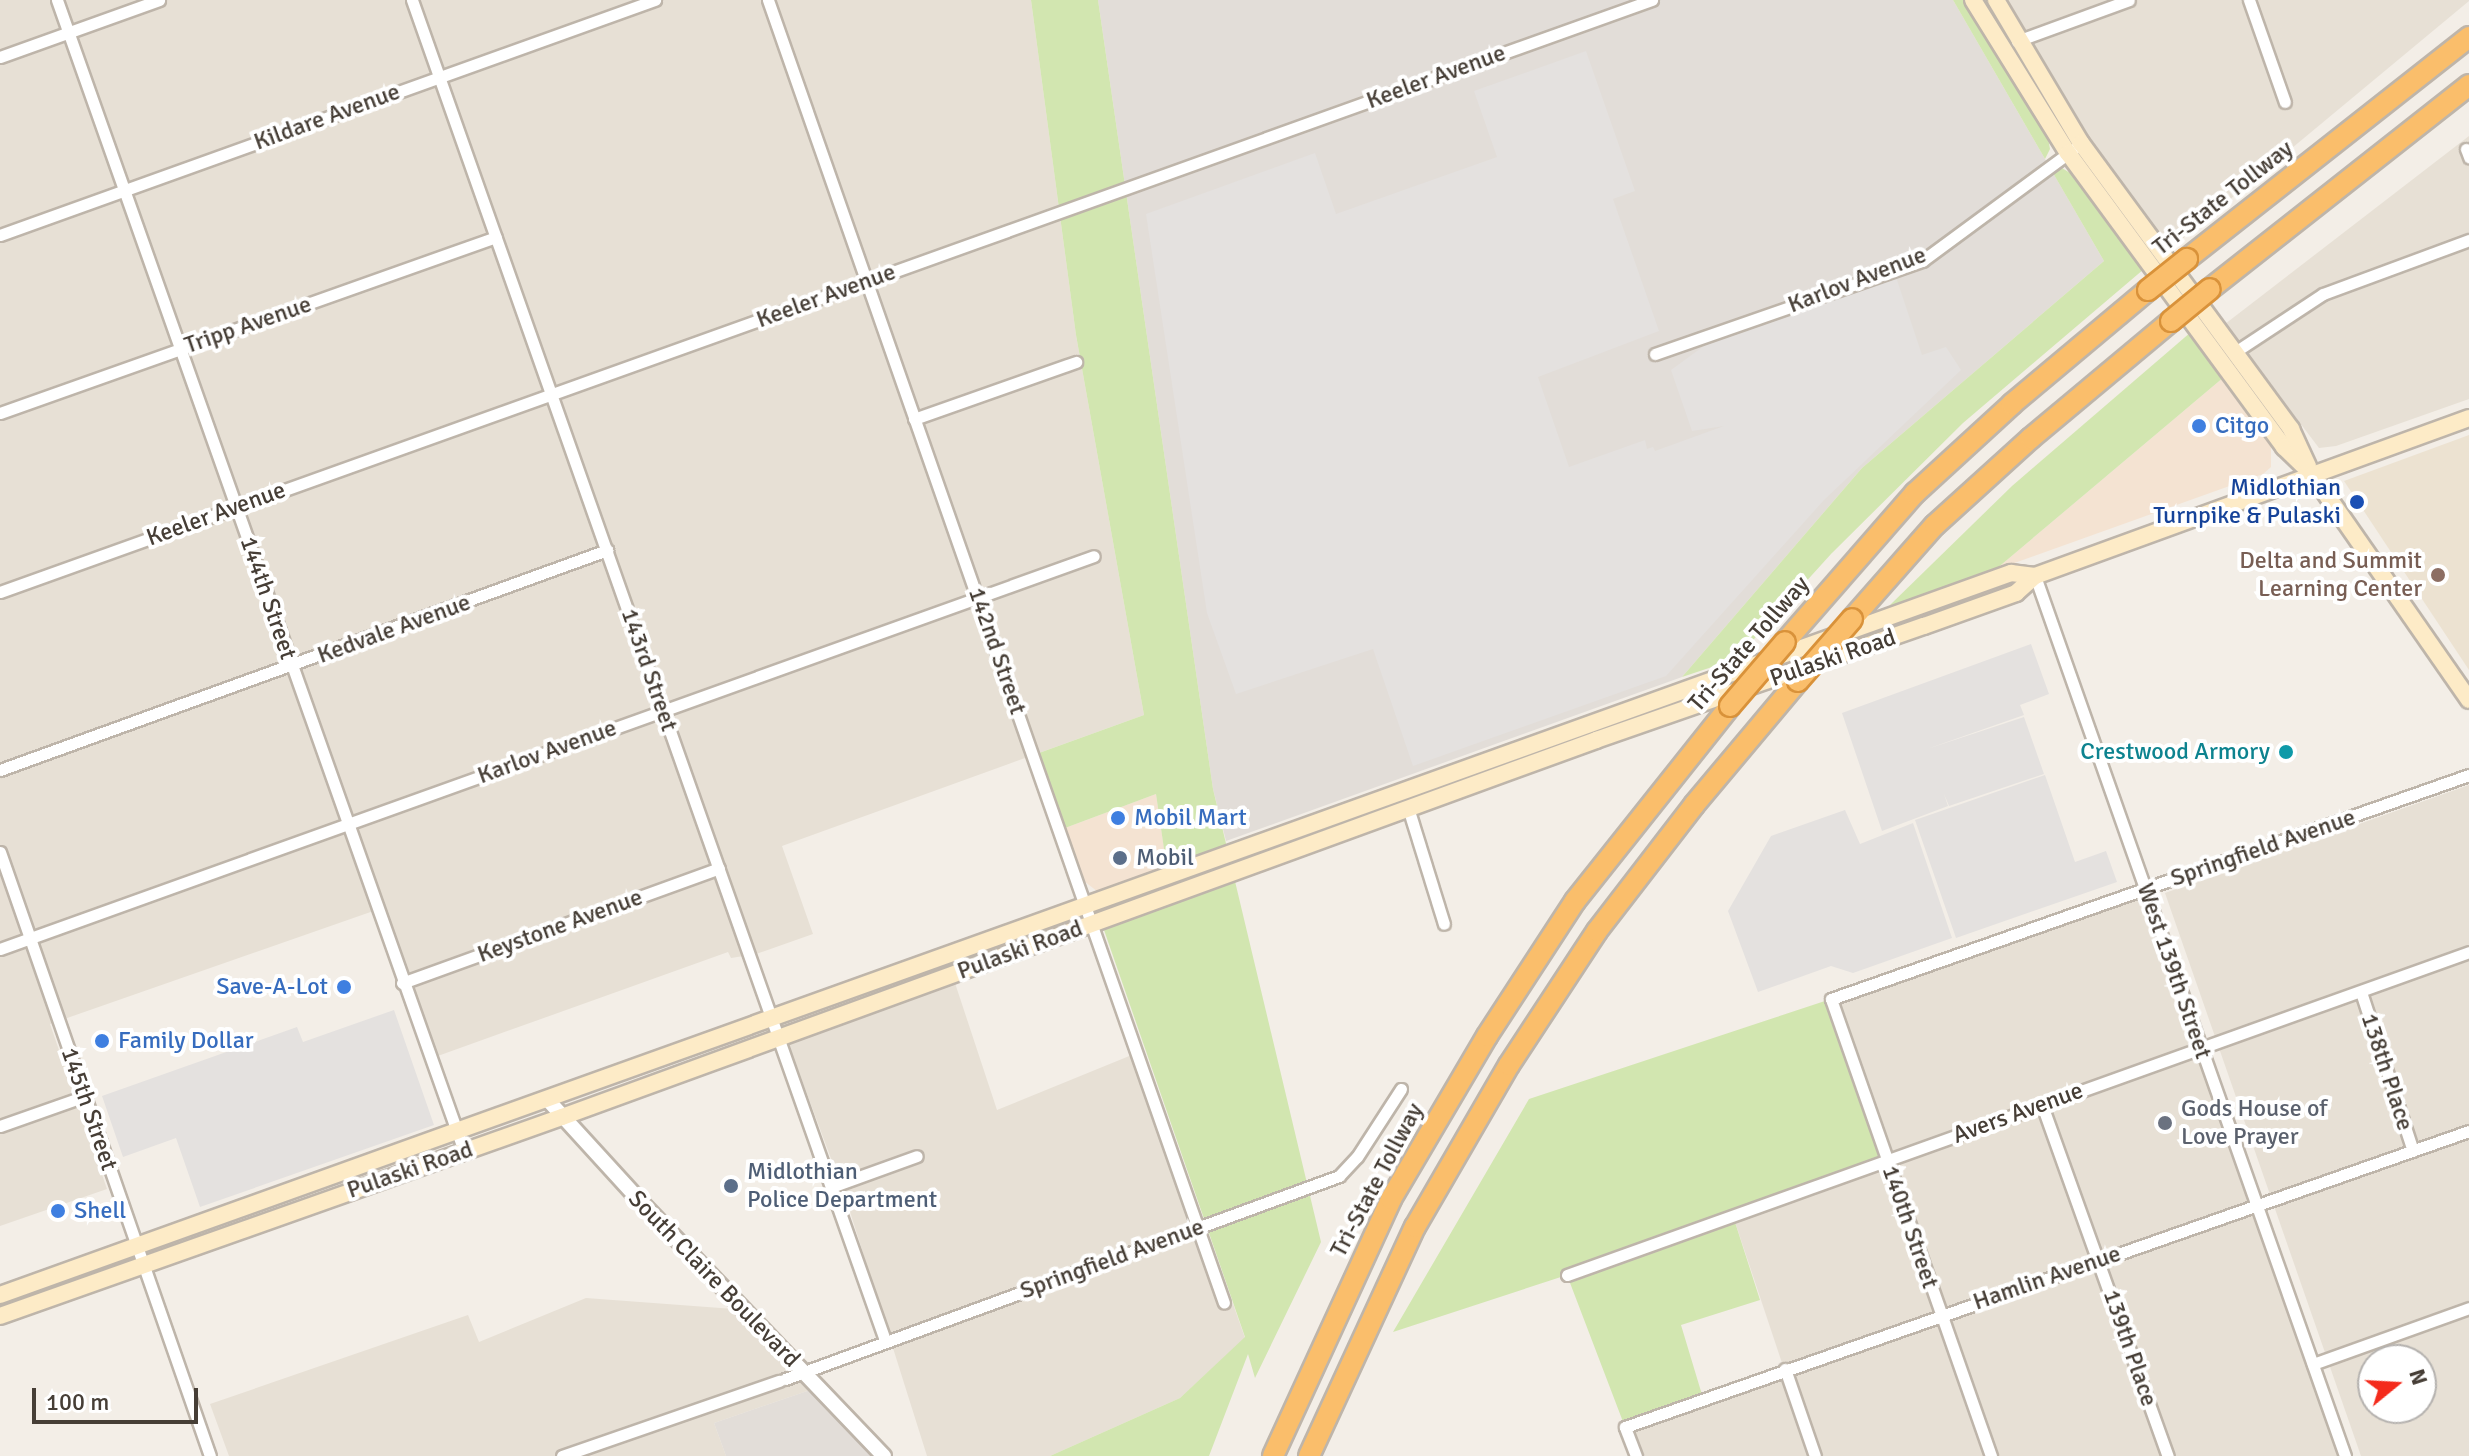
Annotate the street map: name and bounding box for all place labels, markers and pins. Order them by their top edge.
place label: Citgo [2215,412,2269,440]
marker: Citgo [2190,417,2208,435]
place label: Midlothian Turnpike & Pulaski [2153,474,2341,530]
marker: Midlothian Turnpike & Pulaski [2348,493,2366,511]
place label: Delta and Summit Learning Center [2239,547,2422,603]
marker: Delta and Summit Learning Center [2429,566,2447,584]
place label: Crestwood Armory [2080,738,2270,766]
marker: Crestwood Armory [2277,743,2295,761]
place label: Mobil Mart [1134,804,1247,832]
marker: Mobil Mart [1109,809,1127,827]
place label: Mobil [1136,844,1194,872]
marker: Mobil [1111,849,1129,867]
place label: Save-A-Lot [216,973,328,1001]
marker: Save-A-Lot [335,978,353,996]
place label: Family Dollar [118,1027,254,1055]
marker: Family Dollar [93,1032,111,1050]
place label: Gods House of Love Prayer [2181,1095,2327,1151]
marker: Gods House of Love Prayer [2156,1114,2174,1132]
place label: Midlothian Police Department [747,1158,937,1214]
marker: Midlothian Police Department [722,1177,740,1195]
place label: Shell [74,1197,126,1225]
marker: Shell [49,1202,67,1220]

